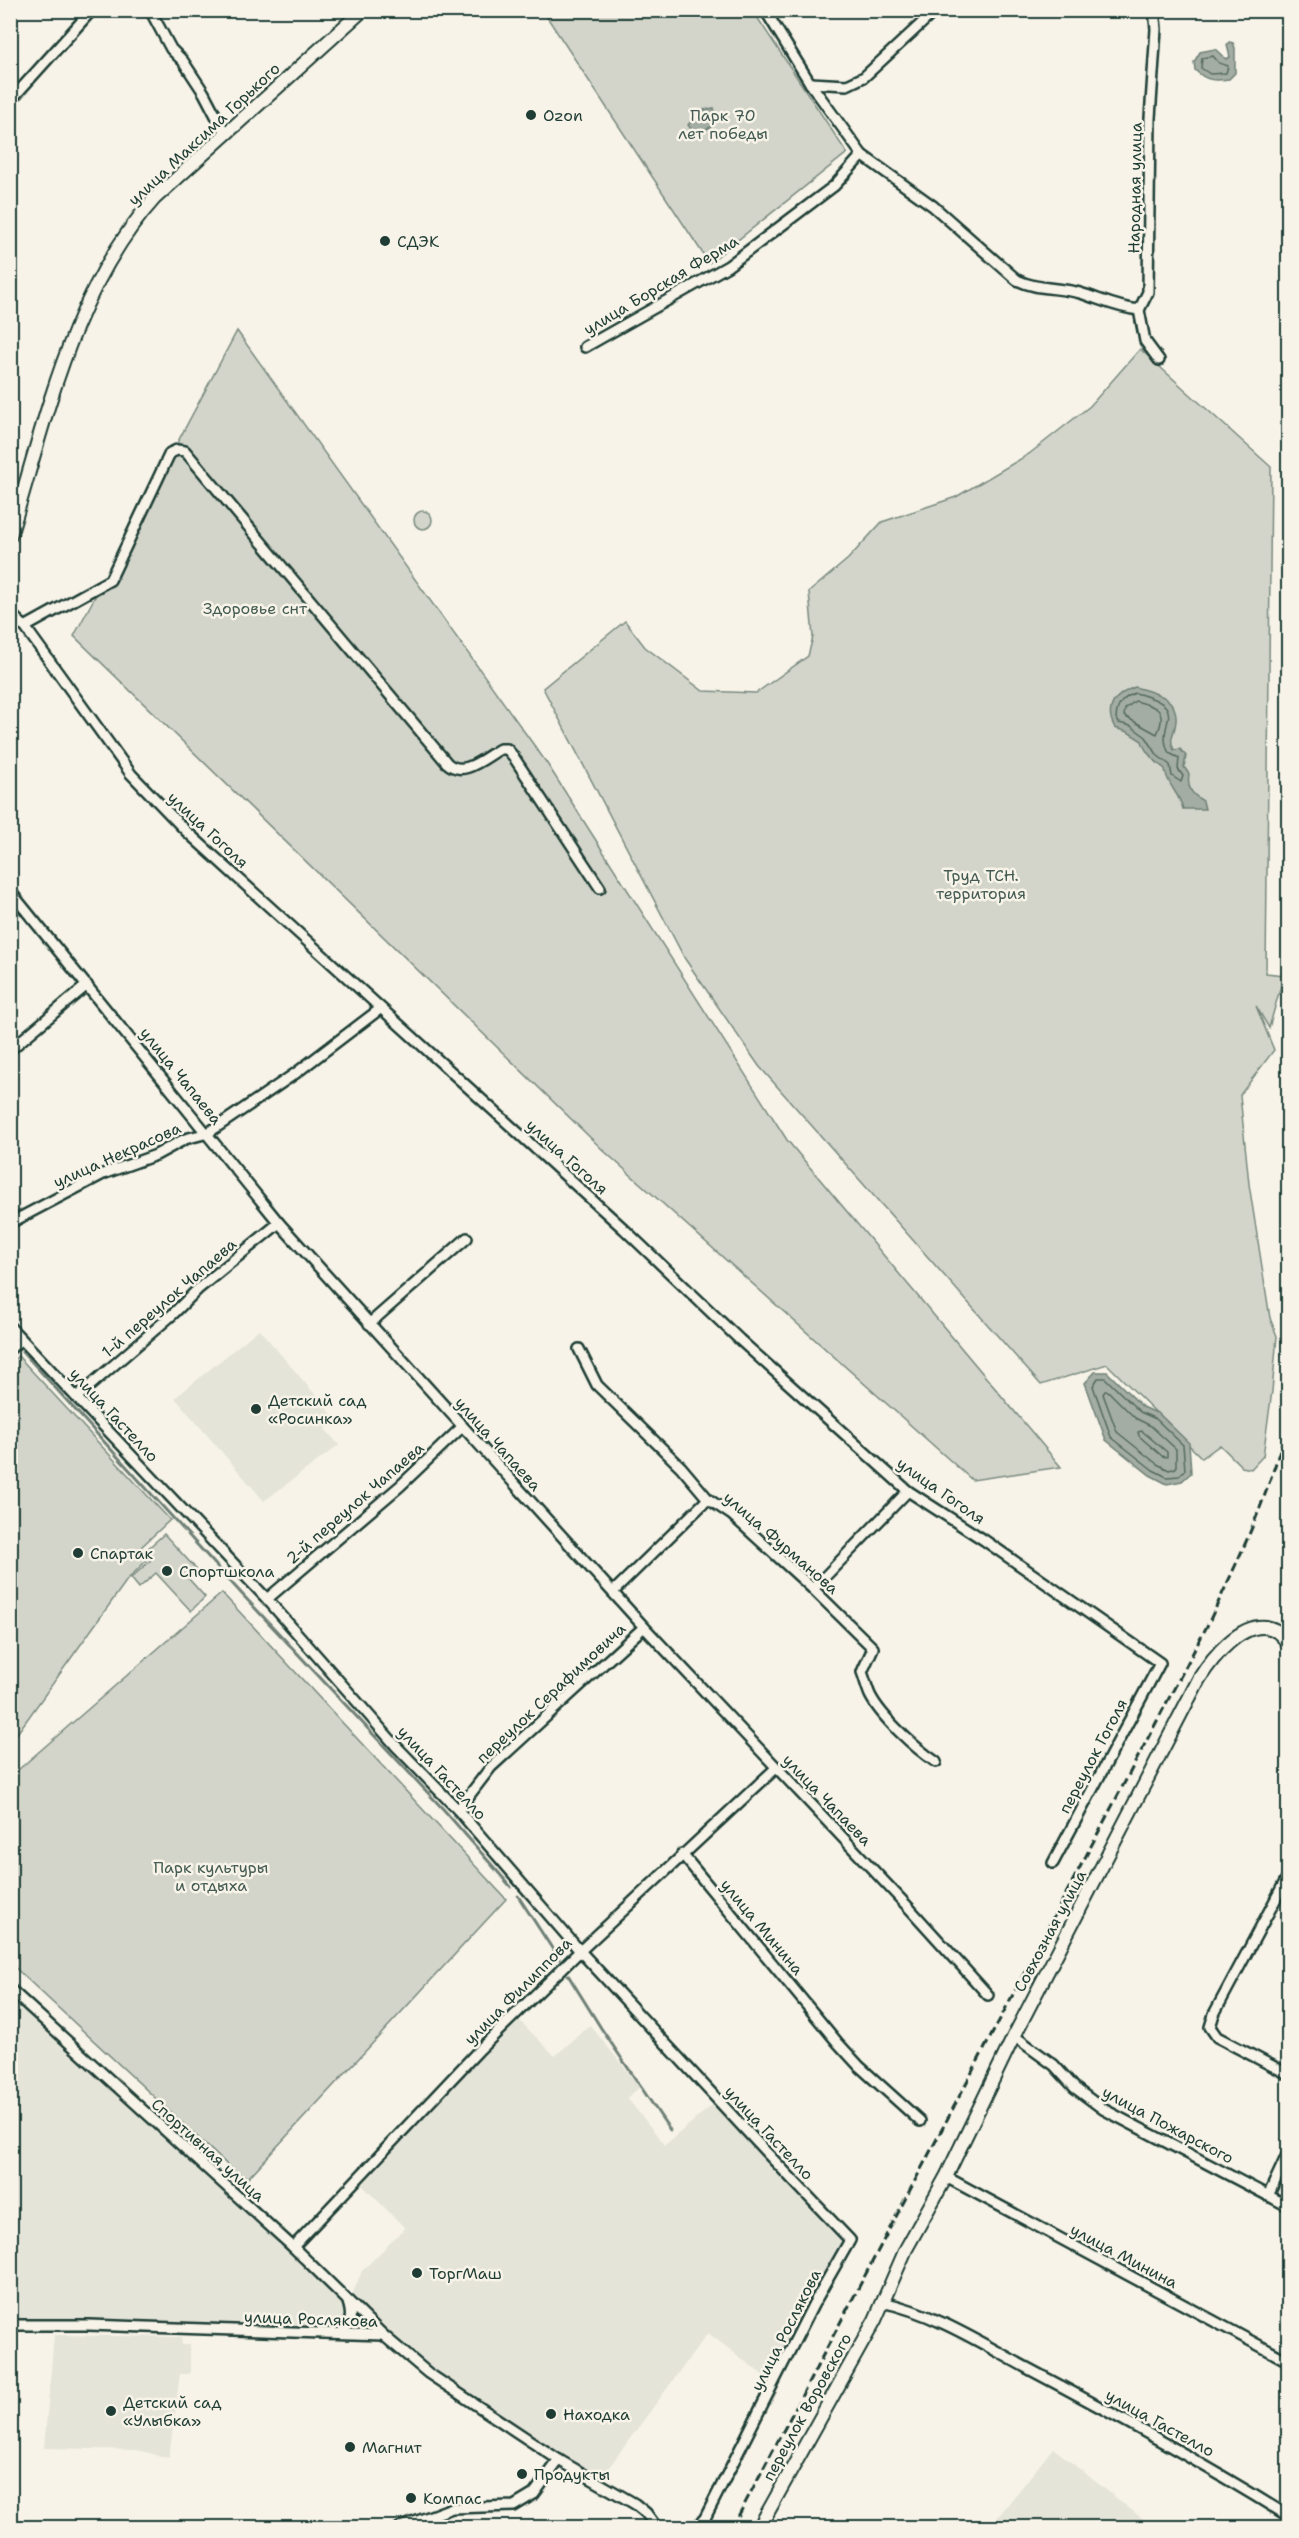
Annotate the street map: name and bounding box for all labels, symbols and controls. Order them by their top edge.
street label: улица Максима Горького [123,58,285,210]
place label: Ozon [543,105,583,126]
park label: Парк 70 лет победы [678,105,768,144]
marker: Ozon [524,108,538,122]
street label: Народная улица [1123,122,1147,254]
street label: улица Борская Ферма [580,230,742,340]
place label: СДЭК [397,231,440,252]
marker: СДЭК [378,234,392,248]
park label: Здоровье снт [203,598,308,619]
street label: улица Гоголя [163,787,253,873]
park label: Труд ТСН. территория [936,865,1026,904]
street label: улица Чапаева [135,1023,227,1129]
street label: улица Гоголя [522,1115,612,1199]
street label: улица Некрасова [50,1117,184,1193]
street label: 1-й переулок Чапаева [97,1234,241,1362]
street label: улица Гастелло [65,1363,163,1467]
place label: Детский сад «Росинка» [268,1390,367,1429]
street label: улица Чапаева [450,1393,546,1495]
marker: Детский сад «Росинка» [249,1402,263,1416]
street label: 2-й переулок Чапаева [282,1437,428,1569]
street label: улица Гоголя [893,1453,989,1529]
street label: улица Фурманова [719,1487,843,1599]
place label: Спартак [90,1543,153,1564]
marker: Спартак [71,1546,85,1560]
place label: Спортшкола [179,1561,274,1582]
marker: Спортшкола [160,1564,174,1578]
street label: переулок Серафимовича [472,1618,630,1768]
street label: переулок Гоголя [1054,1695,1132,1817]
street label: улица Гастелло [393,1721,491,1825]
street label: улица Чапаева [778,1750,876,1850]
park label: Парк культуры и отдыха [154,1857,268,1896]
street label: Совхозная улица [1009,1866,1091,1996]
street label: улица Минина [716,1875,808,1979]
street label: улица Филиппова [460,1933,576,2049]
street label: улица Гастелло [720,2081,818,2185]
street label: улица Пожарского [1099,2081,1237,2169]
street label: Спортивная улица [147,2094,269,2206]
street label: улица Минина [1067,2219,1181,2293]
place label: ТоргМаш [429,2263,502,2284]
street label: улица Рослякова [746,2265,826,2394]
marker: ТоргМаш [410,2266,424,2280]
street label: улица Рослякова [244,2306,378,2332]
street label: переулок Воровского [758,2330,856,2484]
street label: улица Гастелло [1102,2384,1218,2462]
place label: Детский сад «Улыбка» [123,2392,222,2431]
marker: Детский сад «Улыбка» [104,2404,118,2418]
place label: Находка [563,2404,630,2425]
marker: Находка [544,2407,558,2421]
place label: Магнит [362,2437,423,2458]
marker: Магнит [343,2440,357,2454]
place label: Продукты [534,2464,610,2485]
marker: Продукты [515,2467,529,2481]
place label: Компас [423,2488,482,2509]
marker: Компас [404,2491,418,2505]

